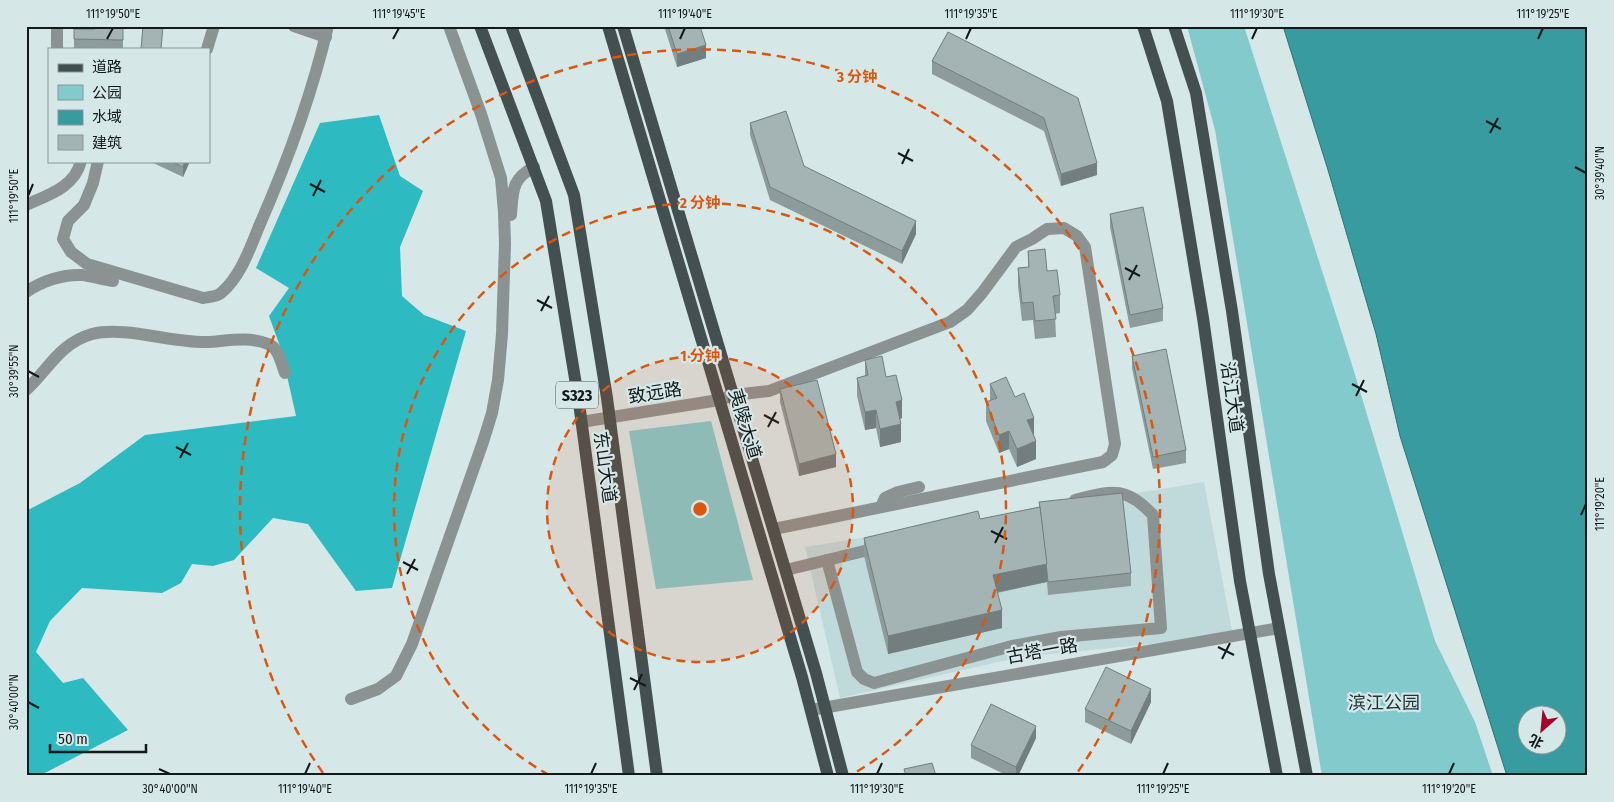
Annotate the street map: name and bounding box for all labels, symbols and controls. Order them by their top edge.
text: 111°19'50"E [86,7,140,21]
text: 111°19'45"E [373,7,426,21]
text: 111°19'40"E [658,7,712,21]
text: 111°19'35"E [945,7,998,21]
text: 111°19'30"E [1230,7,1284,21]
text: 111°19'25"E [1517,7,1570,21]
legend [48,48,210,162]
text: 道路 [92,58,122,76]
text: 3 分钟 [836,68,877,86]
text: 公园 [92,84,122,102]
text: 水域 [92,108,122,126]
text: 建筑 [92,134,122,152]
text: 30°39'40"N [1593,146,1607,200]
text: 111°19'50"E [7,169,21,223]
text: 2 分钟 [679,194,720,212]
text: 30°39'55"N [7,344,21,398]
text: 1 分钟 [680,347,720,365]
street label: 沿江大道 [1216,360,1248,434]
street label: 致远路 [627,378,683,408]
road number: S323 [556,382,598,408]
street label: 夷陵大道 [724,386,766,462]
street label: 东山大道 [589,430,621,504]
text: 111°19'20"E [1593,477,1607,531]
centre of rings [691,500,709,518]
street label: 古塔一路 [1005,634,1079,668]
text: 30°40'00"N [7,674,21,730]
park label: 滨江公园 [1348,692,1420,714]
north arrow [1516,704,1566,754]
scale bar [50,722,146,754]
text: 50 m [58,730,88,748]
text: 北 [1526,730,1546,752]
text: 30°40'00"N [142,782,198,796]
text: 111°19'40"E [278,782,332,796]
text: 111°19'35"E [565,782,618,796]
text: 111°19'30"E [850,782,904,796]
text: 111°19'25"E [1137,782,1190,796]
text: 111°19'20"E [1422,782,1476,796]

